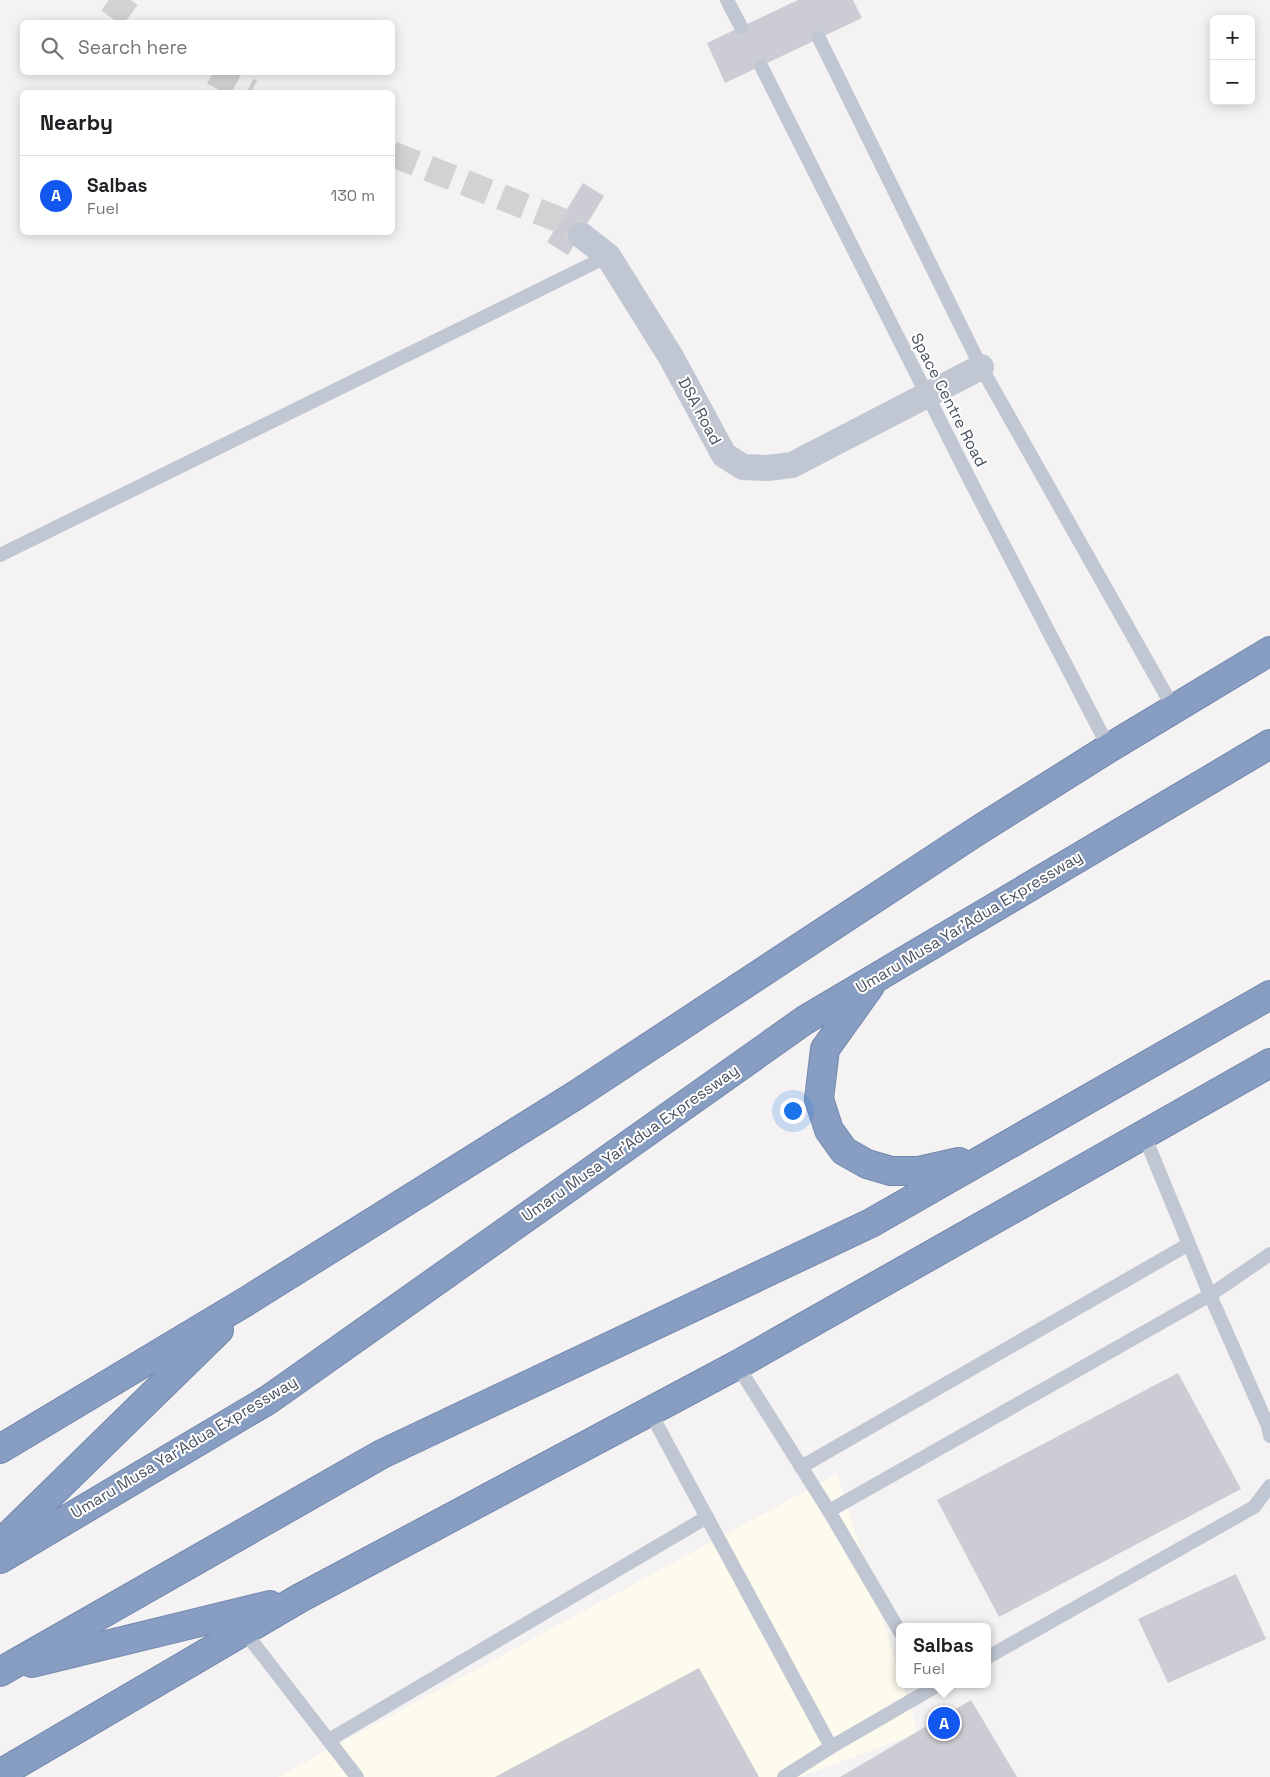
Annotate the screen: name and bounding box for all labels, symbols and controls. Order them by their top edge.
map controls [1210,15,1255,105]
button: + [1210,15,1255,60]
search box [20,20,395,75]
icon: search [38,34,66,62]
text: Search here [78,35,188,60]
button: − [1210,60,1255,105]
text: Nearby [40,109,113,136]
text: Salbas [87,173,148,198]
text: A [51,185,61,206]
text: 130 m [331,185,375,206]
text: Fuel [87,198,119,219]
street label: Space Centre Road [906,330,992,470]
street label: DSA Road [673,374,727,448]
street label: Umaru Musa Yar'Adua Expressway [852,846,1086,998]
street label: Umaru Musa Yar'Adua Expressway [517,1060,743,1226]
your location [780,1098,806,1124]
street label: Umaru Musa Yar'Adua Expressway [67,1371,301,1523]
popup [896,1623,991,1688]
text: Salbas [913,1633,974,1658]
text: Fuel [913,1658,945,1679]
pin: A [928,1704,960,1742]

